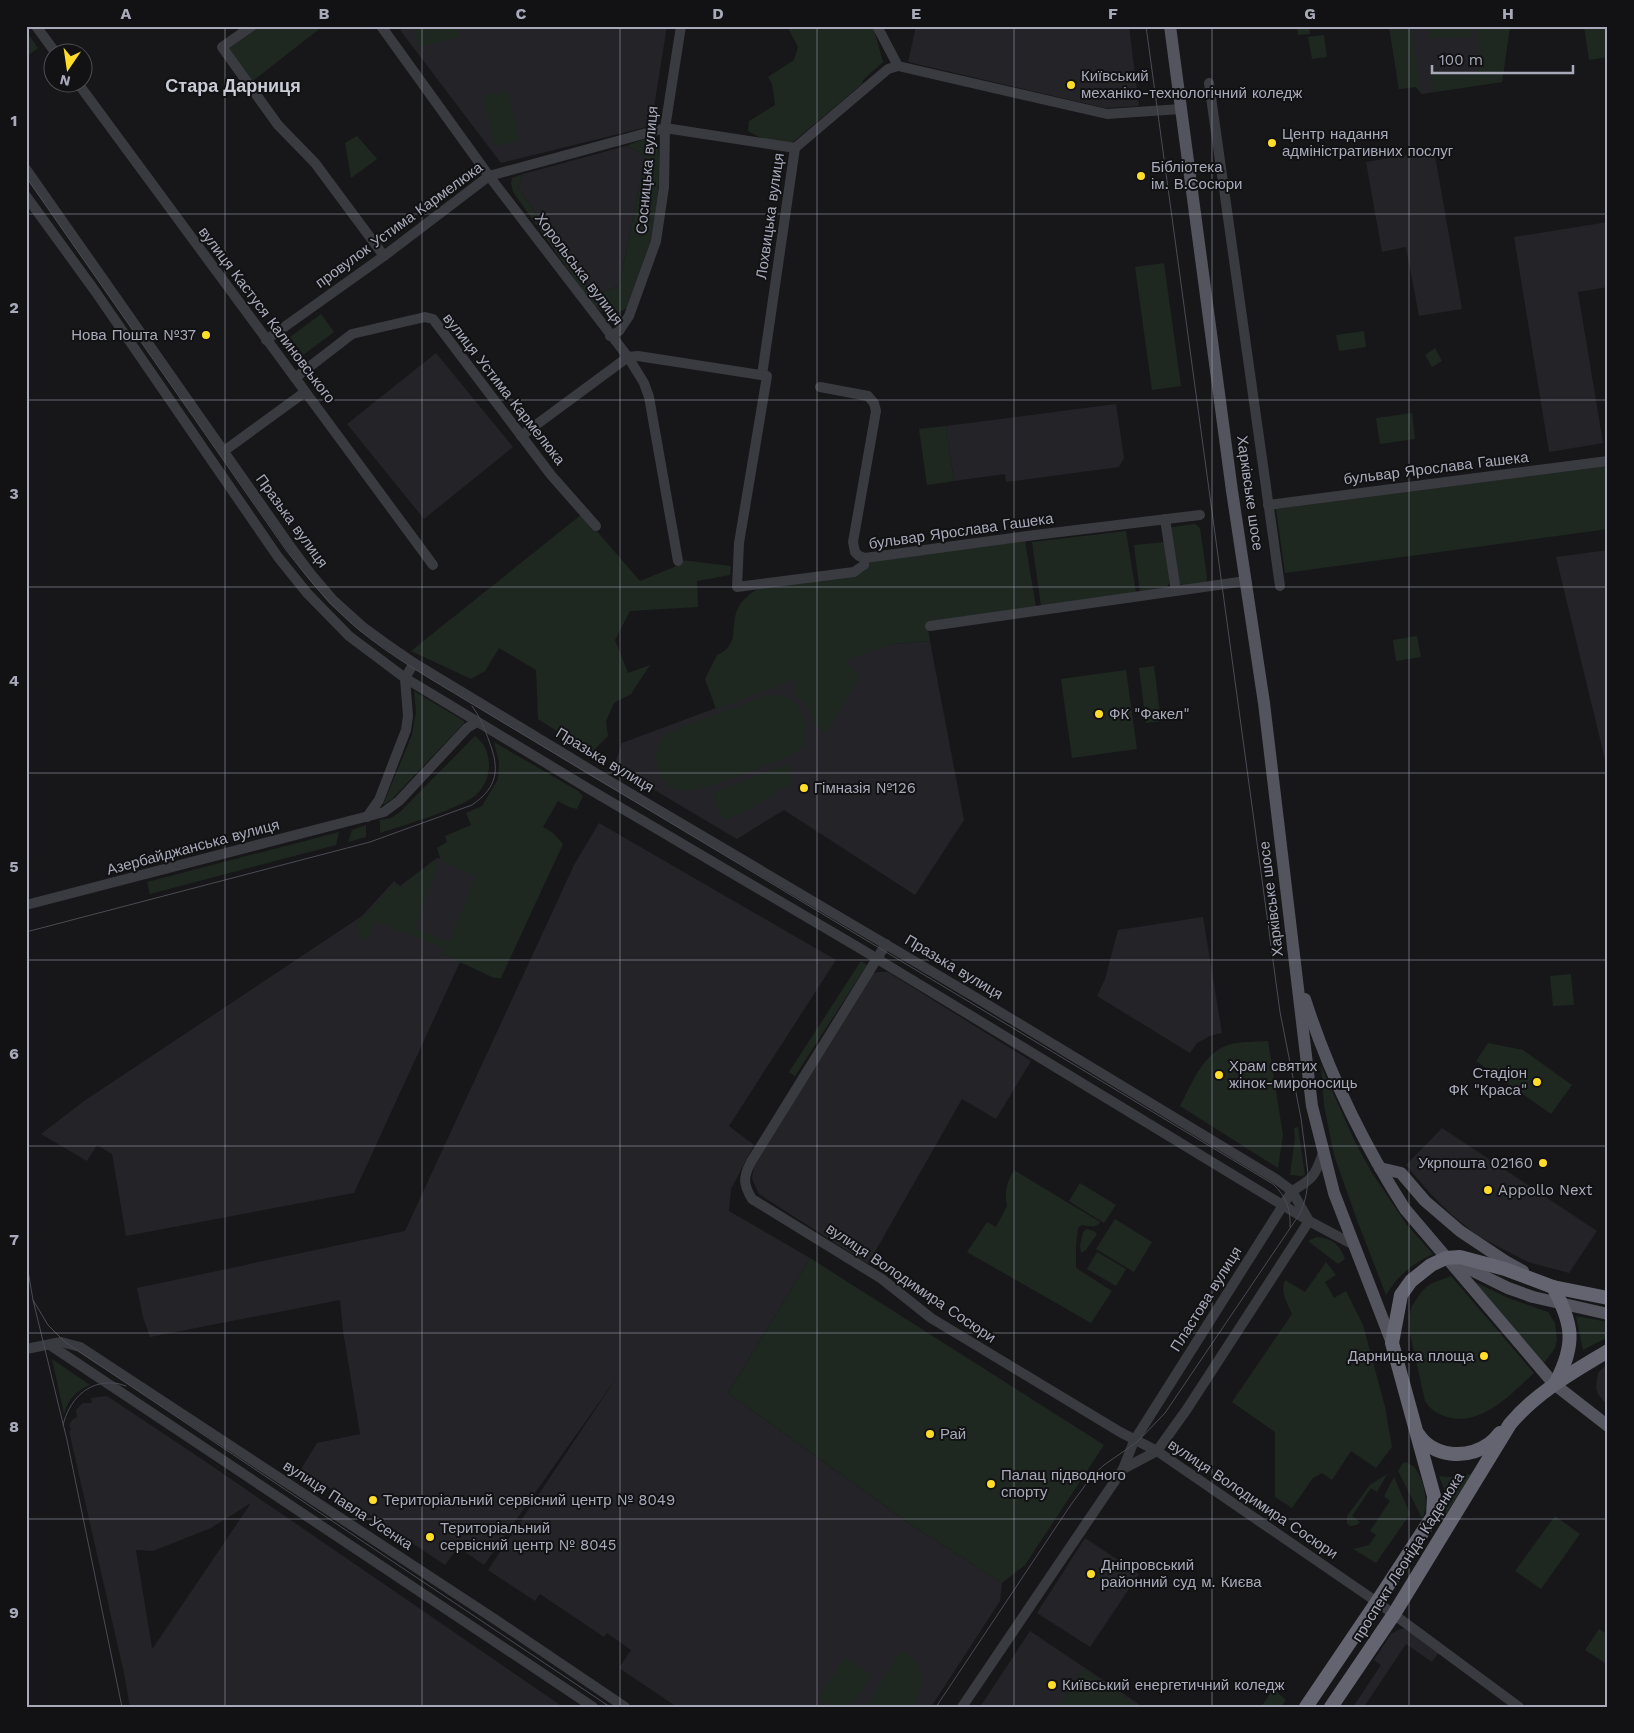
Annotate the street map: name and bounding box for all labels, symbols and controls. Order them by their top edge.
text: A [121,4,132,23]
text: B [319,4,330,23]
text: C [516,4,527,23]
text: D [712,4,724,23]
text: E [911,4,921,23]
text: F [1108,4,1118,23]
text: G [1304,4,1316,23]
text: H [1502,4,1514,23]
north arrow [42,42,92,92]
scale bar [1432,42,1573,74]
text: 100 m [1439,51,1483,69]
place label: Київський механіко-технологічний коледж [1081,67,1302,102]
text: N [58,72,72,90]
district label: Стара Дарниця [165,75,301,96]
marker: Київський механіко-технологічний коледж [1065,79,1077,91]
street label: Сосницька вулиця [632,105,662,235]
text: 1 [11,111,17,130]
place label: Центр надання адміністративних послуг [1282,125,1454,160]
marker: Центр надання адміністративних послуг [1266,137,1278,149]
street label: Лохвицька вулиця [752,152,788,280]
street label: провулок Устима Кармелюка [312,158,487,292]
place label: Бібліотека ім. В.Сосюри [1151,158,1242,193]
marker: Бібліотека ім. В.Сосюри [1135,170,1147,182]
street label: Хорольська вулиця [531,210,627,328]
street label: вулиця Кастуся Калиновського [195,223,339,407]
text: 2 [9,298,19,317]
street label: вулиця Устима Кармелюка [439,310,569,469]
place label: Нова Пошта №37 [71,326,196,344]
marker: Нова Пошта №37 [200,329,212,341]
street label: Харківське шосе [1233,434,1267,552]
street label: бульвар Ярослава Гашека [1342,448,1530,488]
street label: Празька вулиця [252,471,332,571]
text: 3 [9,484,19,503]
street label: бульвар Ярослава Гашека [868,509,1055,553]
text: 4 [9,671,19,690]
place label: ФК "Факел" [1109,705,1189,723]
marker: ФК "Факел" [1093,708,1105,720]
street label: Празька вулиця [553,724,657,796]
place label: Гімназія №126 [814,779,916,797]
marker: Гімназія №126 [798,782,810,794]
street label: Азербайджанська вулиця [105,815,281,879]
street label: Харківське шосе [1255,840,1287,958]
text: 5 [9,857,19,876]
street label: Празька вулиця [902,931,1006,1003]
text: 6 [9,1044,19,1063]
place label: Храм святих жінок-мироносиць [1229,1057,1358,1092]
place label: Стадіон ФК "Краса" [1448,1064,1527,1099]
marker: Храм святих жінок-мироносиць [1213,1069,1225,1081]
marker: Стадіон ФК "Краса" [1531,1076,1543,1088]
place label: Укрпошта 02160 [1418,1154,1533,1172]
marker: Укрпошта 02160 [1537,1157,1549,1169]
place label: Appollo Next [1498,1181,1593,1199]
marker: Appollo Next [1482,1184,1494,1196]
street label: вулиця Володимира Сосюри [823,1219,999,1347]
text: 7 [9,1230,19,1249]
street label: Пластова вулиця [1166,1243,1246,1355]
place label: Дарницька площа [1348,1347,1475,1365]
marker: Дарницька площа [1478,1350,1490,1362]
text: 8 [9,1417,19,1436]
place label: Рай [940,1425,966,1443]
marker: Рай [924,1428,936,1440]
street label: вулиця Володимира Сосюри [1165,1435,1341,1563]
street label: вулиця Павла Усенка [280,1456,417,1554]
place label: Палац підводного спорту [1001,1466,1126,1501]
street label: проспект Леоніда Каденюка [1348,1468,1468,1645]
marker: Палац підводного спорту [985,1478,997,1490]
place label: Територіальний сервісний центр № 8049 [383,1491,675,1509]
marker: Територіальний сервісний центр № 8049 [367,1494,379,1506]
place label: Територіальний сервісний центр № 8045 [440,1519,617,1554]
marker: Територіальний сервісний центр № 8045 [424,1531,436,1543]
place label: Дніпровський районний суд м. Києва [1101,1556,1262,1591]
marker: Дніпровський районний суд м. Києва [1085,1568,1097,1580]
text: 9 [9,1603,19,1622]
place label: Київський енергетичний коледж [1062,1676,1285,1694]
marker: Київський енергетичний коледж [1046,1679,1058,1691]

